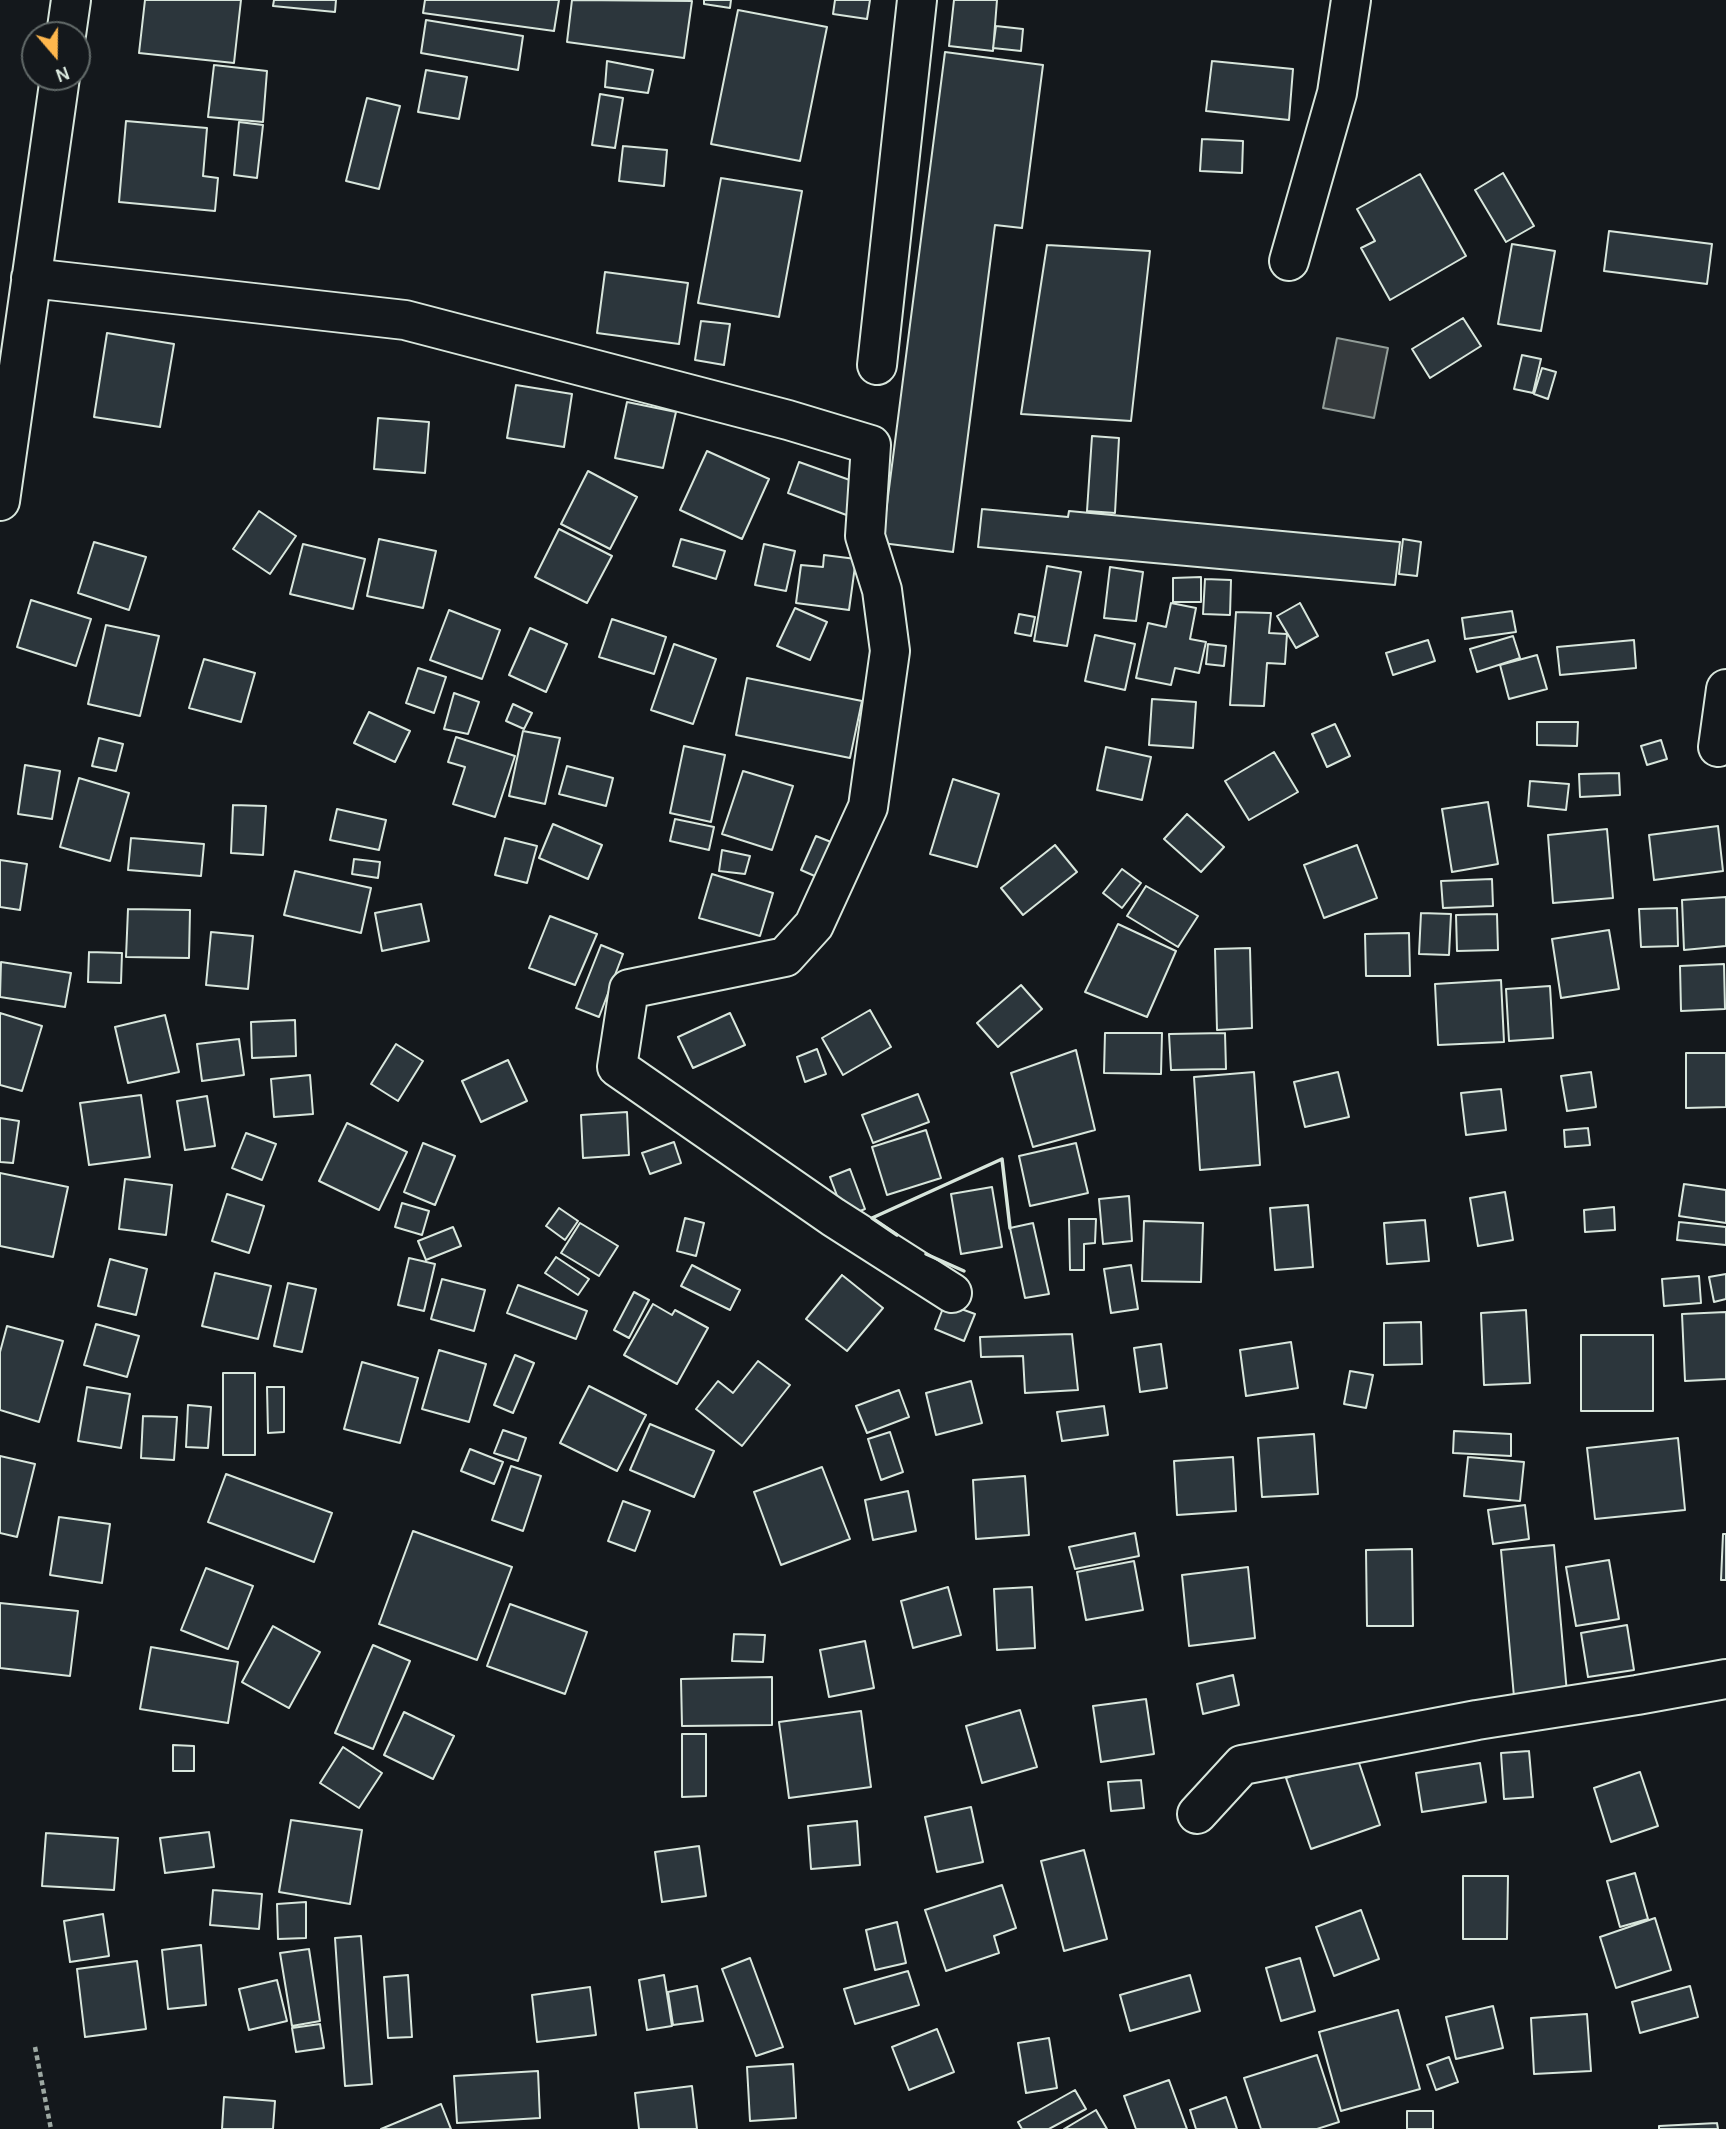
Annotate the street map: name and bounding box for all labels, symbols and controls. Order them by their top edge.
north arrow [21,21,91,91]
text: N [52,61,73,87]

